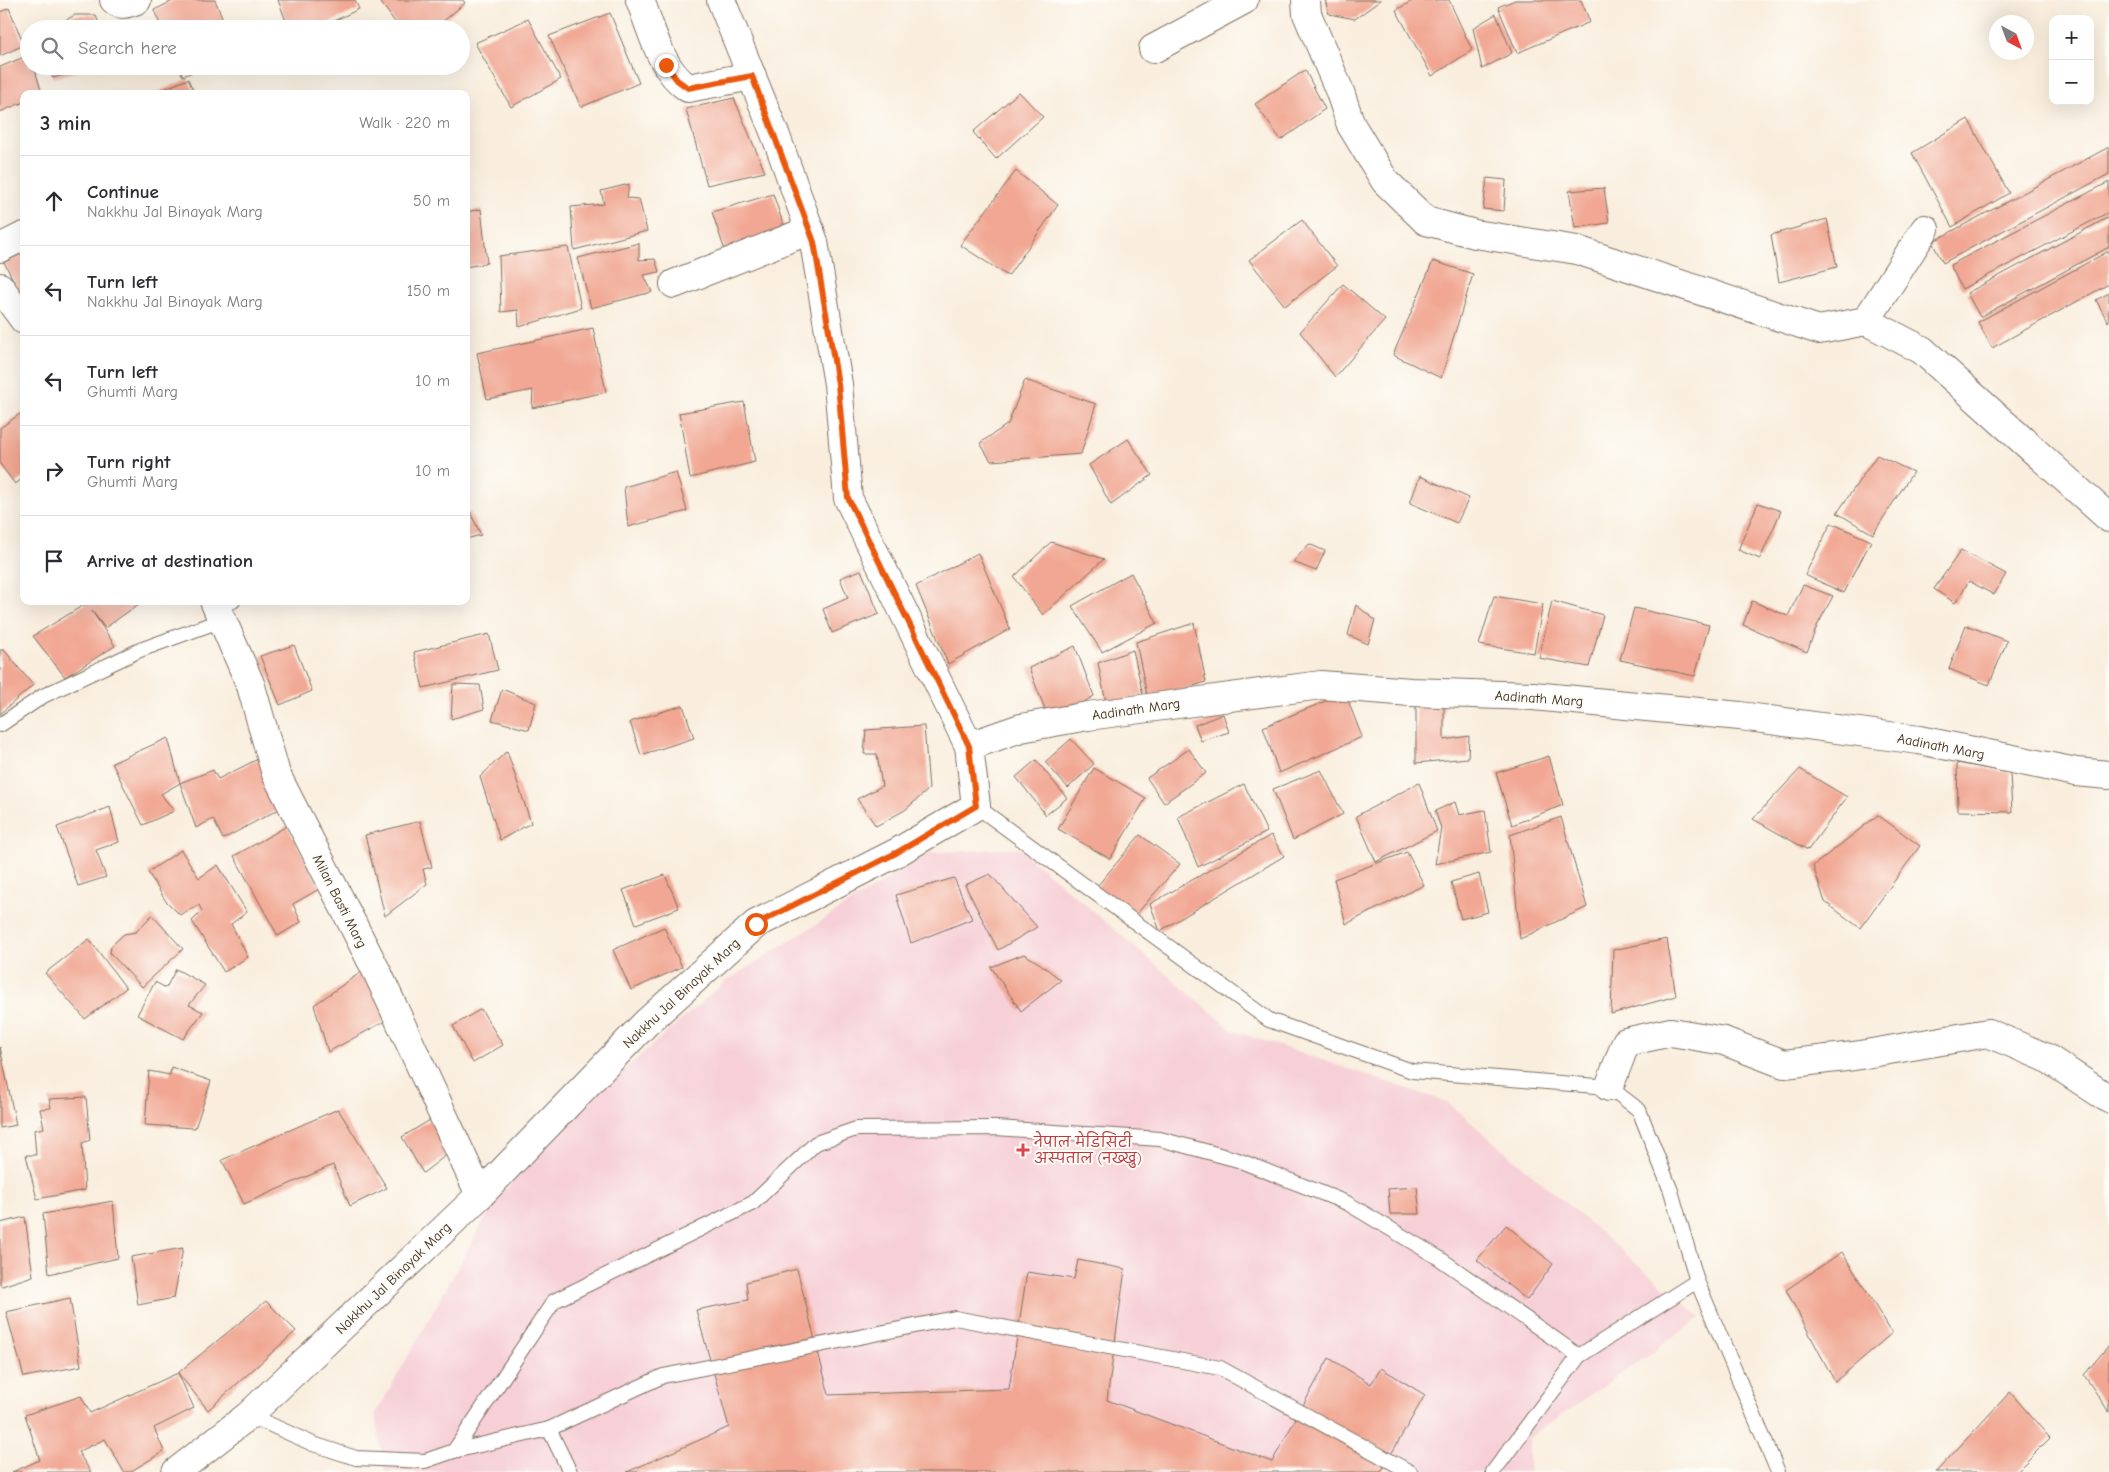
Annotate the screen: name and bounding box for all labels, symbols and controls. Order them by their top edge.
north arrow [1989,15,2034,60]
map controls [2049,15,2094,105]
button: + [2049,15,2094,60]
search box [20,20,470,75]
icon: search [38,34,66,62]
text: Search here [78,37,177,59]
route end [655,54,678,77]
button: − [2049,60,2094,105]
text: 3 min [40,111,91,135]
text: Walk · 220 m [359,114,450,132]
text: Continue [87,181,159,203]
icon: ahead [40,187,68,215]
text: 50 m [413,192,450,210]
text: Nakkhu Jal Binayak Marg [87,203,263,221]
text: Turn left [87,271,158,293]
icon: left [40,277,68,305]
text: 150 m [407,282,450,300]
text: Nakkhu Jal Binayak Marg [87,293,263,311]
text: Turn left [87,361,158,383]
icon: left [40,367,68,395]
text: 10 m [415,372,450,390]
text: Ghumti Marg [87,383,178,401]
text: Turn right [87,451,171,473]
icon: right [40,457,68,485]
text: 10 m [415,462,450,480]
text: Ghumti Marg [87,473,178,491]
icon: arrive [40,547,68,575]
text: Arrive at destination [87,550,253,572]
street label: Aadinath Marg [1494,687,1584,710]
street label: Aadinath Marg [1091,695,1181,724]
street label: Aadinath Marg [1896,730,1986,763]
street label: Milan Basti Marg [309,852,370,951]
route start [745,913,768,936]
street label: Nakkhu Jal Binayak Marg [619,935,743,1052]
place label: नेपाल मेडिसिटी अस्पताल (नख्खु) [1033,1131,1142,1168]
marker: नेपाल मेडिसिटी अस्पताल (नख्खु) [1016,1143,1030,1157]
street label: Nakkhu Jal Binayak Marg [332,1219,455,1338]

